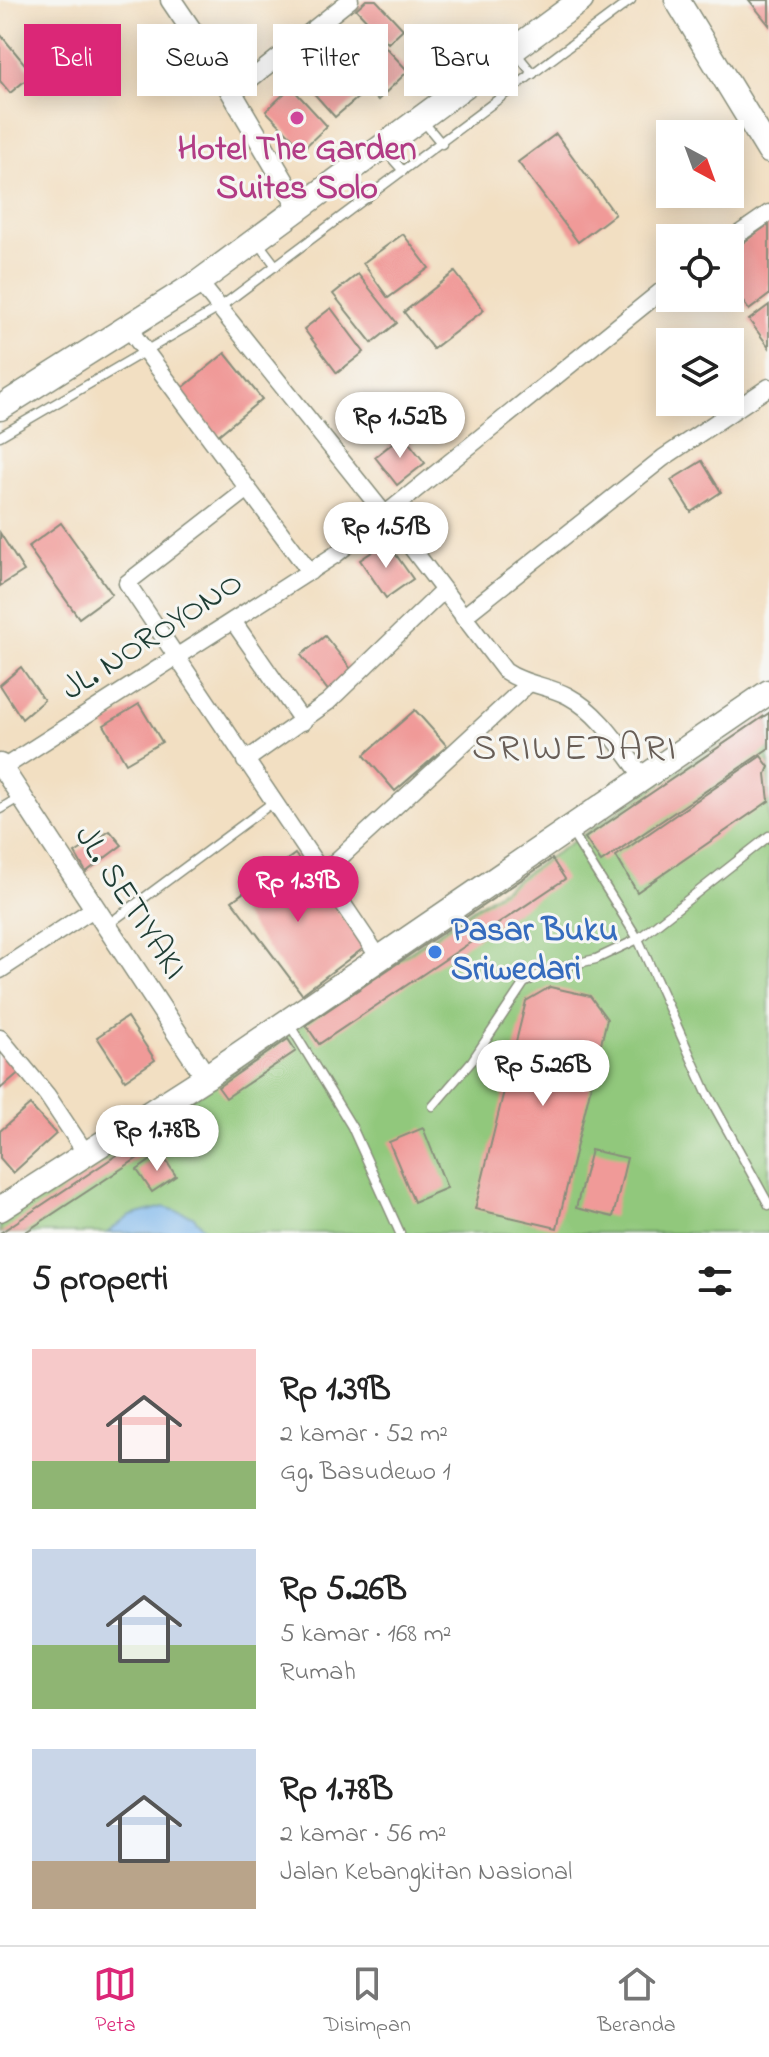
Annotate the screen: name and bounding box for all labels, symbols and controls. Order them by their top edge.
chip: Beli [24,24,121,96]
chip: Sewa [137,24,257,96]
chip: Filter [273,24,388,96]
chip: Baru [404,24,518,96]
marker: Hotel The Garden Suites Solo [288,109,306,127]
north arrow [656,120,744,208]
map controls [656,120,744,416]
place label: Hotel The Garden Suites Solo [178,126,417,215]
button: locate [656,224,744,312]
button: layers [656,328,744,416]
pin: Rp 1.52B [317,392,483,460]
text: Rp 1.52B [353,399,447,437]
pin: Rp 1.51B [303,502,469,570]
text: Rp 1.51B [341,509,431,547]
street label: JL. NOROYONO [52,559,254,715]
district label: SRIWEDARI [472,722,678,778]
street label: JL. SETIYAKI [60,816,198,990]
pin: Rp 1.39B [215,856,381,924]
text: Rp 1.39B [256,863,340,901]
place label: Pasar Buku Sriwedari [451,907,618,996]
marker: Pasar Buku Sriwedari [426,943,444,961]
pin: Rp 5.26B [460,1040,626,1108]
text: Rp 5.26B [494,1047,592,1085]
pin: Rp 1.78B [74,1105,240,1173]
text: Rp 1.78B [114,1112,200,1150]
text: 5 properti [32,1256,168,1306]
icon: filters [693,1259,737,1303]
text: Rp 1.39B [280,1366,391,1416]
icon: home [96,1381,192,1477]
text: 2 kamar · 52 m² [280,1416,448,1454]
text: Gg. Basudewo 1 [280,1454,451,1492]
text: Rp 5.26B [280,1566,407,1616]
icon: home [96,1581,192,1677]
text: 5 kamar · 168 m² [280,1616,451,1654]
text: Rumah [280,1654,356,1692]
text: Rp 1.78B [280,1766,393,1816]
icon: home [96,1781,192,1877]
text: 2 kamar · 56 m² [280,1816,446,1854]
text: Jalan Kebangkitan Nasional [280,1854,572,1892]
tab: Peta [93,1962,137,2042]
tab: Disimpan [324,1962,411,2042]
tab: Beranda [597,1962,676,2042]

